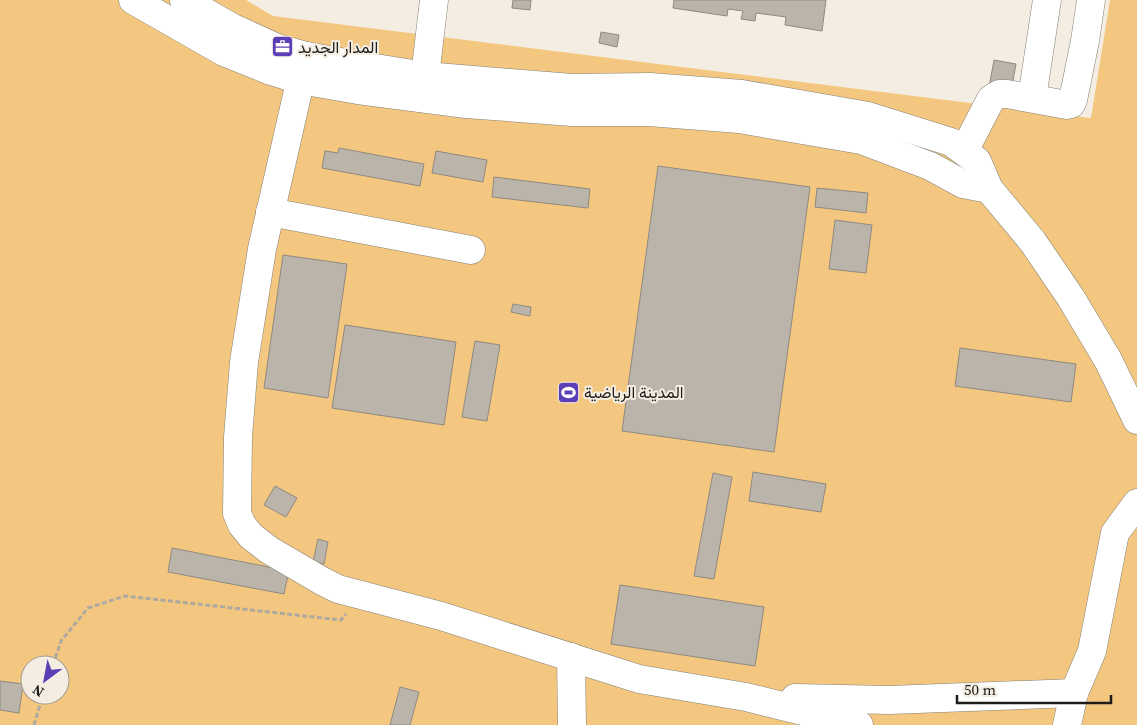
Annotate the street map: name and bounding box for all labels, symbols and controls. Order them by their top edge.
office icon: المدار الجديد [270,35,294,59]
place label: المدار الجديد [298,36,378,58]
sports icon: المدينة الرياضية [556,380,580,404]
place label: المدينة الرياضية [584,381,684,403]
north arrow [20,655,70,705]
scale bar [957,672,1111,704]
text: 50 m [964,679,996,700]
text: N [28,680,48,702]

